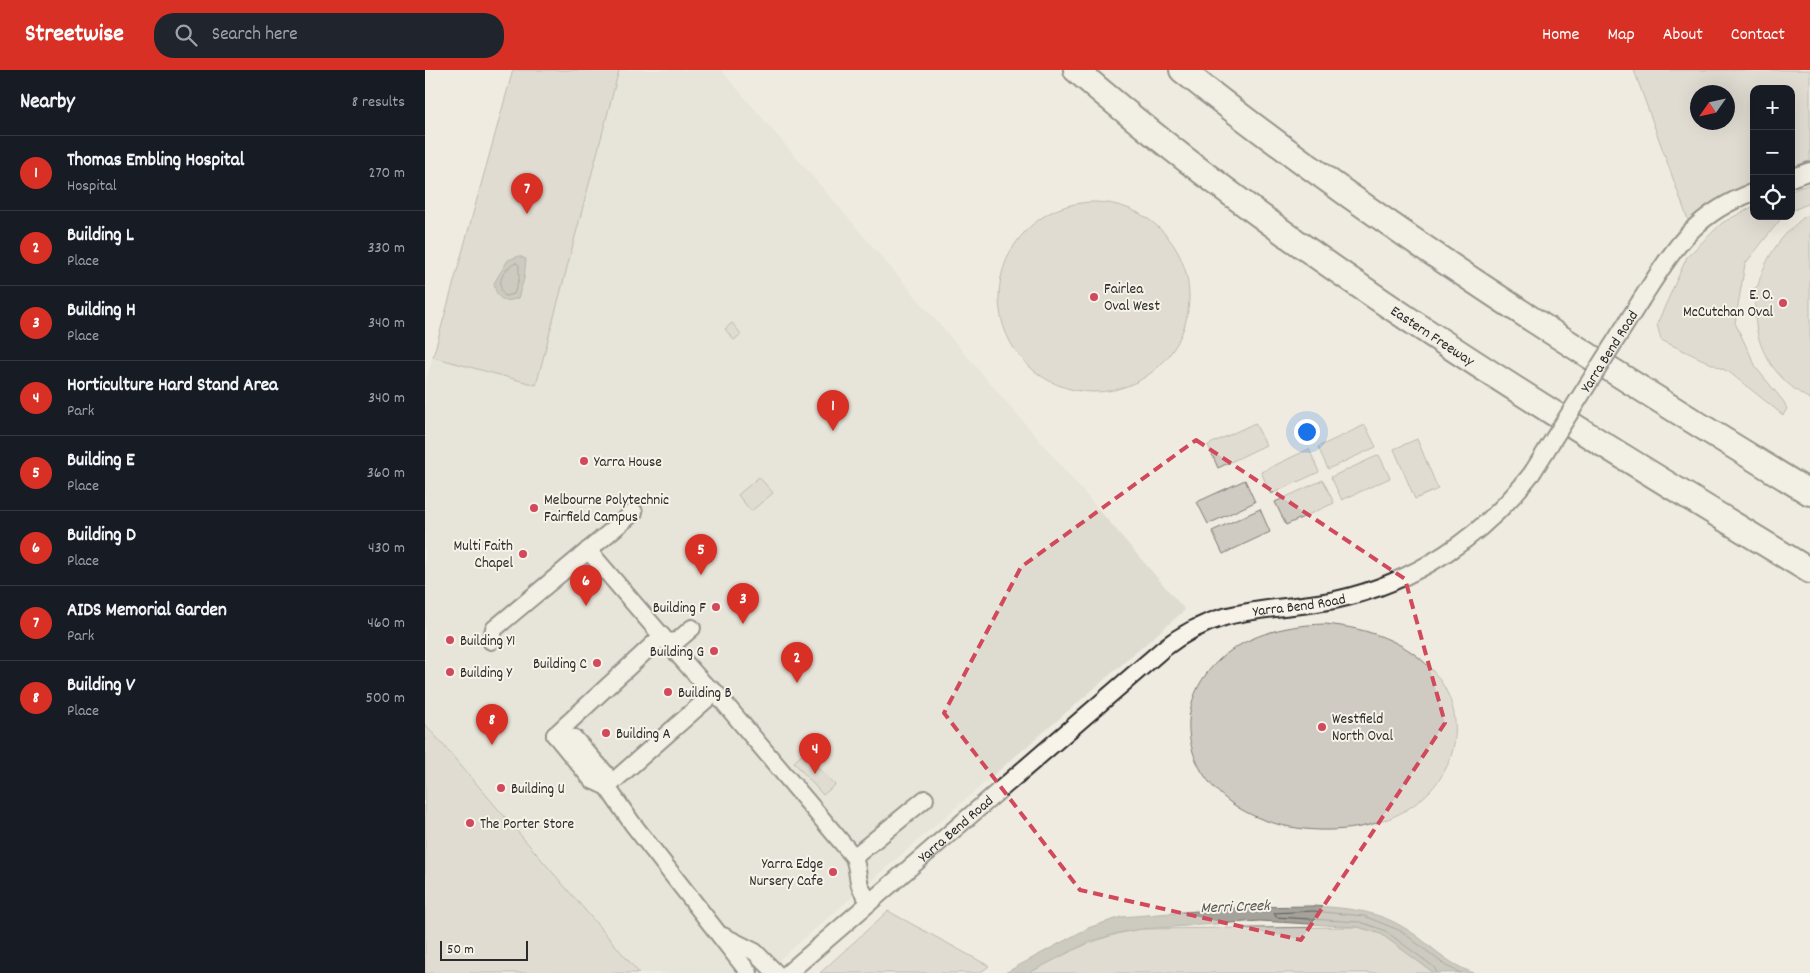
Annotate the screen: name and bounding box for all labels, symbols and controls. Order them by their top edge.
search box [154,13,504,58]
text: Streetwise [25,18,124,52]
icon: search [172,21,200,49]
text: Search here [212,22,298,49]
text: Home [1542,23,1579,48]
text: Map [1607,23,1635,48]
text: About [1663,23,1703,48]
text: Contact [1731,23,1785,48]
north arrow [1690,85,1735,130]
map controls [1750,85,1795,220]
button: + [1750,85,1795,130]
text: Nearby [20,88,75,118]
text: 8 results [352,91,405,114]
button: − [1750,130,1795,175]
text: Thomas Embling Hospital [67,148,244,175]
text: 1 [34,162,38,185]
text: 270 m [369,162,405,185]
pin: 7 [511,173,543,214]
text: Hospital [67,175,117,198]
button: locate [1750,175,1795,220]
text: Building L [67,223,134,250]
text: 2 [33,237,40,260]
text: 330 m [367,237,405,260]
text: Place [67,250,99,273]
place label: Fairlea Oval West [1104,279,1160,318]
place label: E. O. McCutchan Oval [1683,285,1773,324]
marker: Fairlea Oval West [1088,291,1100,303]
marker: E. O. McCutchan Oval [1777,297,1789,309]
text: Building H [67,298,136,325]
street label: Eastern Freeway [1385,301,1479,373]
street label: Yarra Bend Road [1576,307,1645,398]
text: 3 [32,312,40,335]
text: 340 m [368,312,405,335]
text: Place [67,325,99,348]
text: Horticulture Hard Stand Area [67,373,278,400]
text: 4 [33,387,39,410]
text: 340 m [368,387,405,410]
pin: 1 [817,390,849,431]
text: Park [67,400,94,423]
your location [1294,419,1320,445]
text: Building E [67,448,135,475]
place label: Yarra House [594,452,662,474]
marker: Yarra House [578,455,590,467]
text: 5 [32,462,40,485]
text: 360 m [367,462,405,485]
text: Place [67,475,99,498]
place label: Melbourne Polytechnic Fairfield Campus [544,490,669,529]
marker: Melbourne Polytechnic Fairfield Campus [528,502,540,514]
text: Building D [67,523,136,550]
pin: 5 [685,534,717,575]
place label: Multi Faith Chapel [454,536,513,575]
text: 6 [32,537,40,560]
text: 430 m [368,537,405,560]
marker: Multi Faith Chapel [517,548,529,560]
text: Place [67,550,99,573]
pin: 6 [570,565,602,606]
pin: 3 [727,583,759,624]
street label: Yarra Bend Road [1251,589,1348,624]
text: AIDS Memorial Garden [67,598,227,625]
place label: Building F [653,598,706,620]
marker: Building F [710,601,722,613]
text: 7 [33,612,39,635]
text: 460 m [367,612,405,635]
text: Park [67,625,94,648]
place label: Building Y1 [460,631,515,653]
marker: Building Y1 [444,634,456,646]
place label: Building G [650,642,704,664]
pin: 2 [781,642,813,683]
marker: Building G [708,645,720,657]
place label: Building C [533,654,587,676]
marker: Building C [591,657,603,669]
place label: Building Y [460,663,513,685]
marker: Building Y [444,666,456,678]
text: Building V [67,673,135,700]
place label: Building B [678,683,732,705]
marker: Building B [662,686,674,698]
text: 8 [33,687,39,710]
text: 500 m [365,687,405,710]
text: Place [67,700,99,723]
pin: 8 [476,704,508,745]
place label: Westfield North Oval [1332,709,1393,748]
marker: Westfield North Oval [1316,721,1328,733]
place label: Building A [616,724,671,746]
marker: Building A [600,727,612,739]
pin: 4 [799,733,831,774]
place label: Building U [511,779,565,801]
marker: Building U [495,782,507,794]
street label: Yarra Bend Road [914,791,999,869]
place label: The Porter Store [480,814,574,836]
marker: The Porter Store [464,817,476,829]
place label: Yarra Edge Nursery Cafe [749,854,823,893]
marker: Yarra Edge Nursery Cafe [827,866,839,878]
water label: Merri Creek [1200,895,1272,920]
scale bar [440,938,527,961]
text: 50 m [447,940,474,960]

